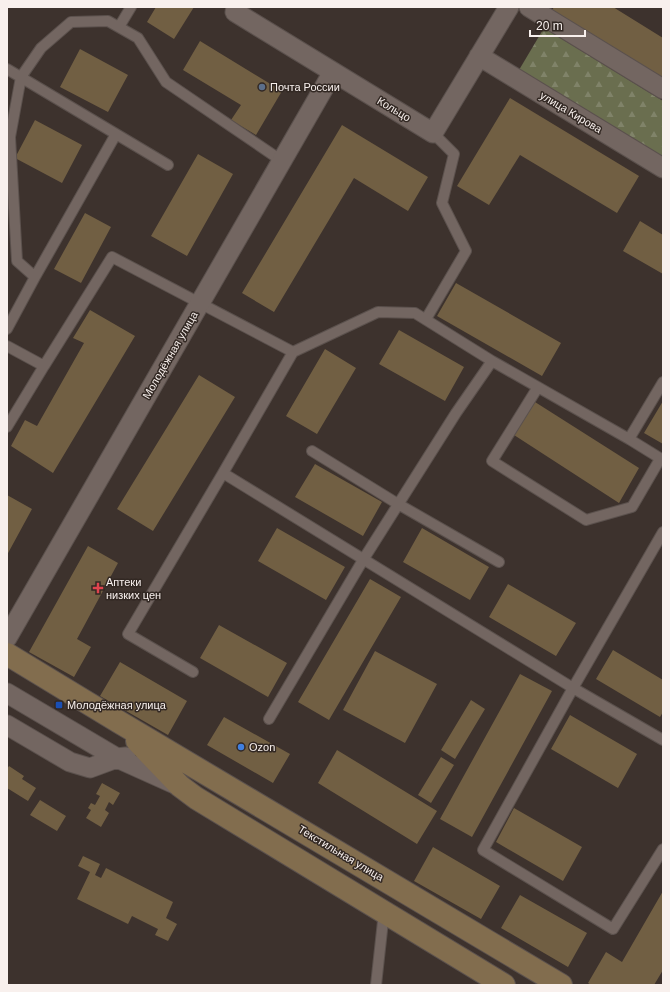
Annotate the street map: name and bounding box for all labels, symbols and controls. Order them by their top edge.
scale bar [530,12,585,38]
text: 20 m [536,19,563,33]
place label: Почта России [270,81,340,93]
marker: Почта России [257,82,267,92]
street label: улица Кирова [538,89,605,136]
street label: Кольцо [375,94,413,124]
street label: Молодёжная улица [140,308,200,401]
place label: Аптеки низких цен [106,576,161,601]
marker: Аптеки низких цен [93,583,103,593]
place label: Молодёжная улица [67,699,167,711]
marker: Молодёжная улица [54,700,64,710]
place label: Ozon [249,741,275,753]
marker: Ozon [236,742,246,752]
street label: Текстильная улица [296,823,387,884]

